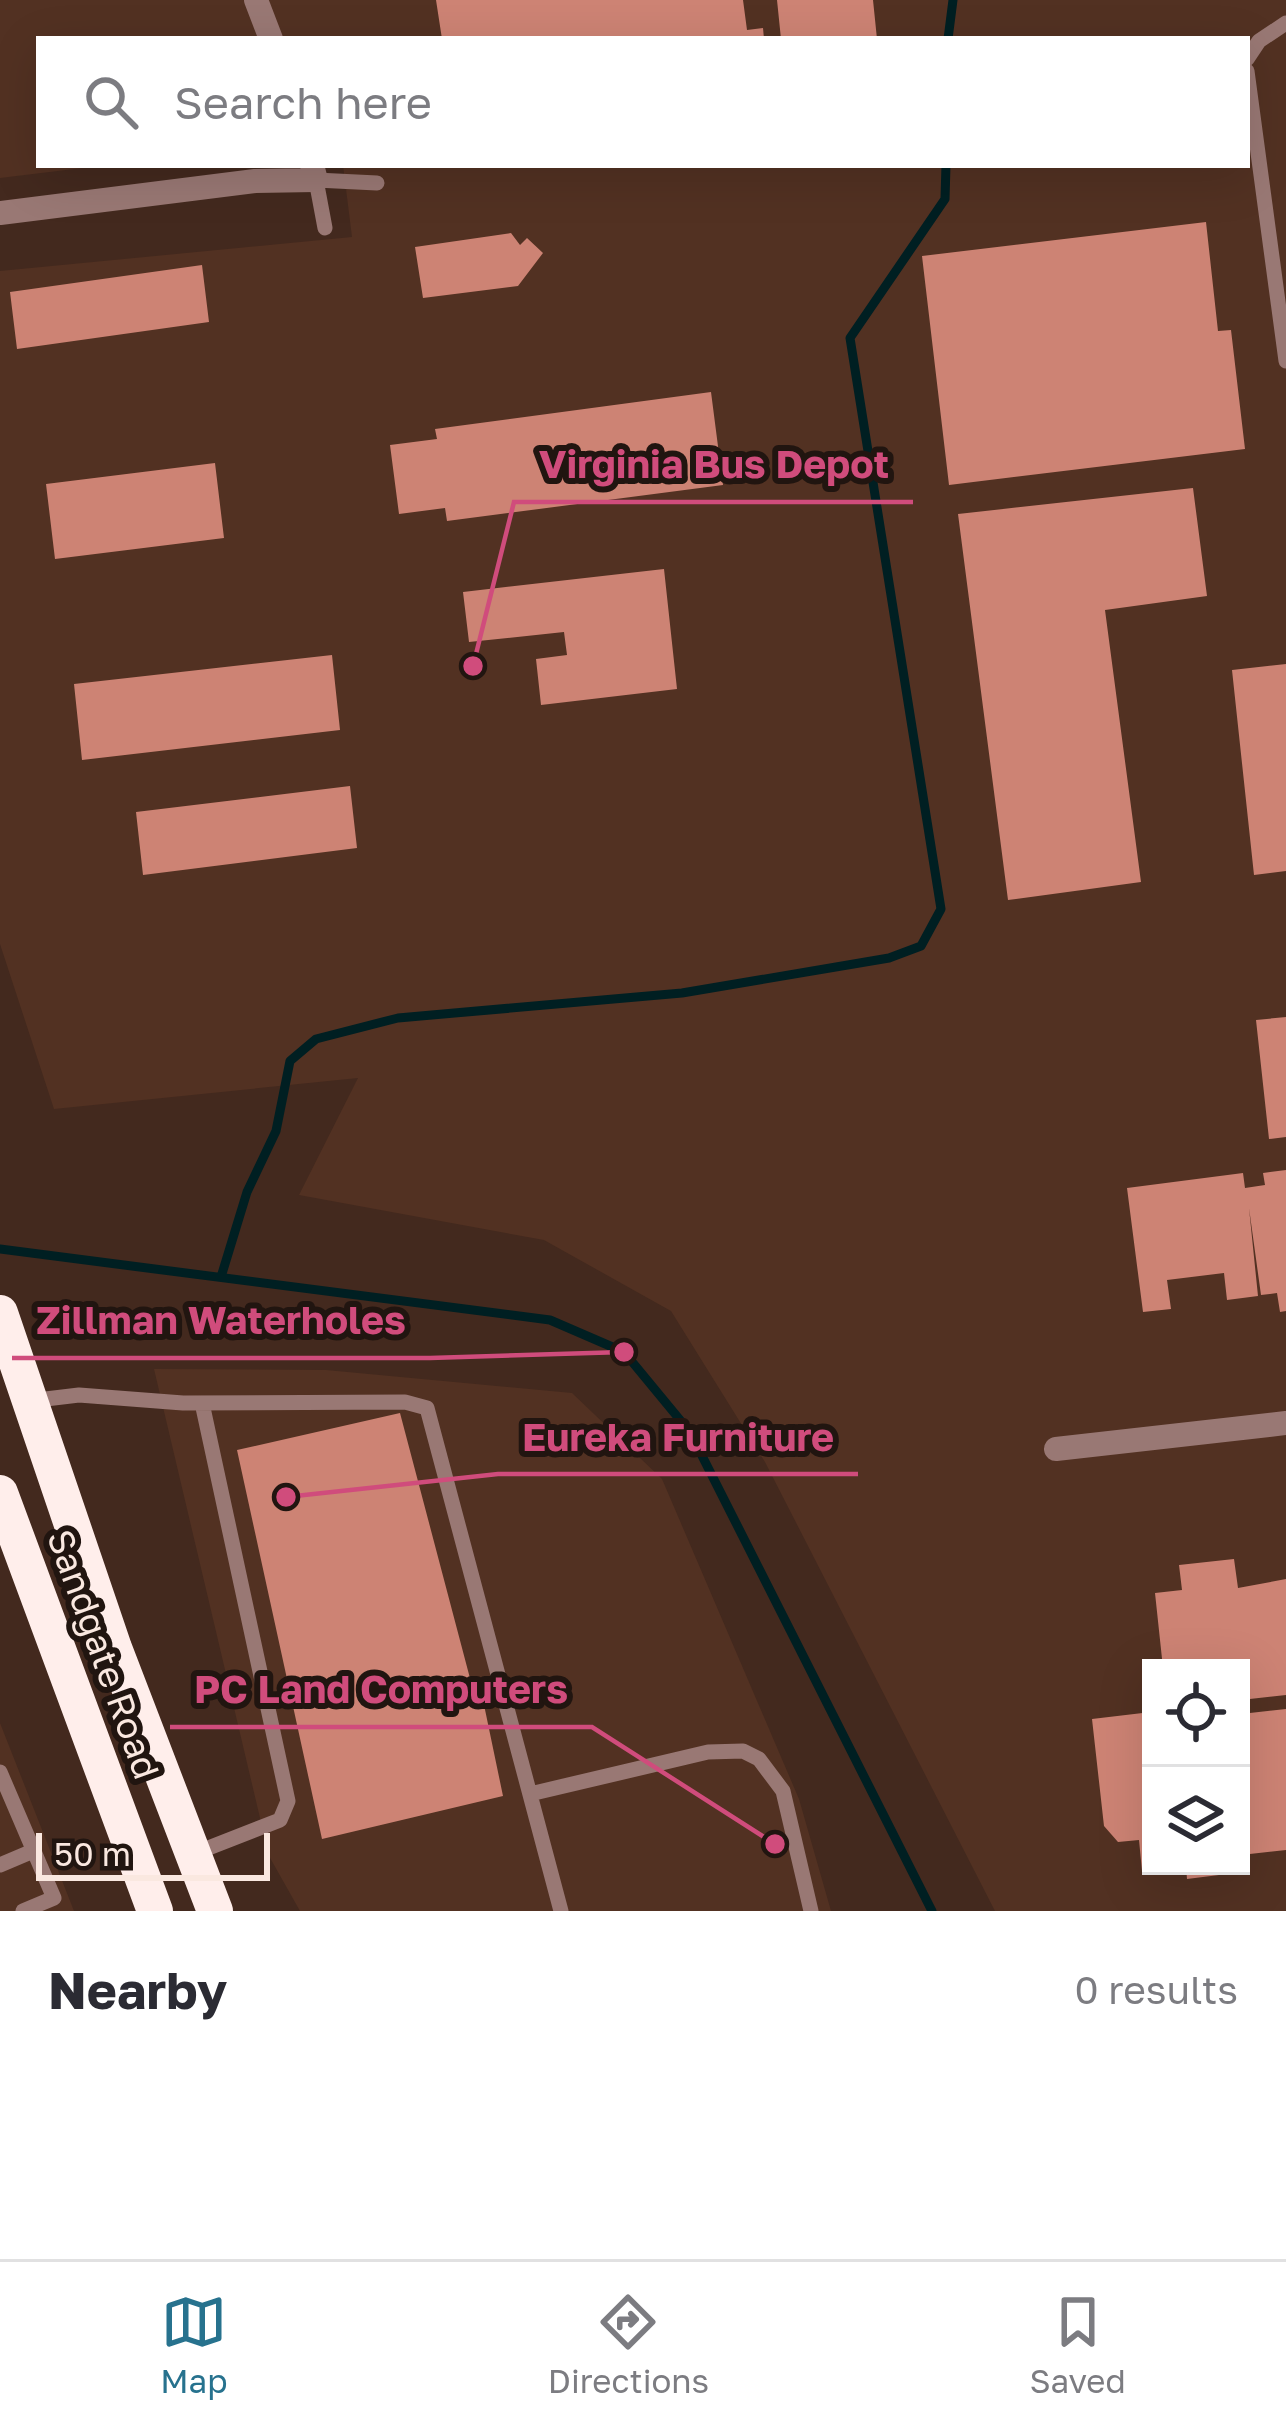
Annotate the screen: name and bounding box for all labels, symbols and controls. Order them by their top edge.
search box [36,36,1250,168]
icon: search [78,69,144,135]
text: Search here [174,75,432,129]
callout: Virginia Bus Depot [514,427,913,502]
text: Virginia Bus Depot [539,440,889,487]
callout: Zillman Waterholes [12,1283,430,1358]
text: Zillman Waterholes [36,1296,406,1343]
callout: Eureka Furniture [498,1399,858,1474]
text: Eureka Furniture [522,1413,834,1460]
street label: Sandgate Road [39,1523,169,1785]
callout: PC Land Computers [170,1652,592,1727]
map controls [1142,1659,1250,1875]
button: locate [1142,1659,1250,1767]
text: PC Land Computers [194,1665,568,1712]
button: layers [1142,1767,1250,1875]
scale bar [36,1827,270,1880]
text: 50 m [54,1834,131,1873]
text: Nearby [48,1959,227,2020]
text: 0 results [1074,1966,1238,2013]
tab: Map [160,2289,228,2400]
tab: Directions [548,2289,709,2400]
tab: Saved [1029,2289,1126,2400]

